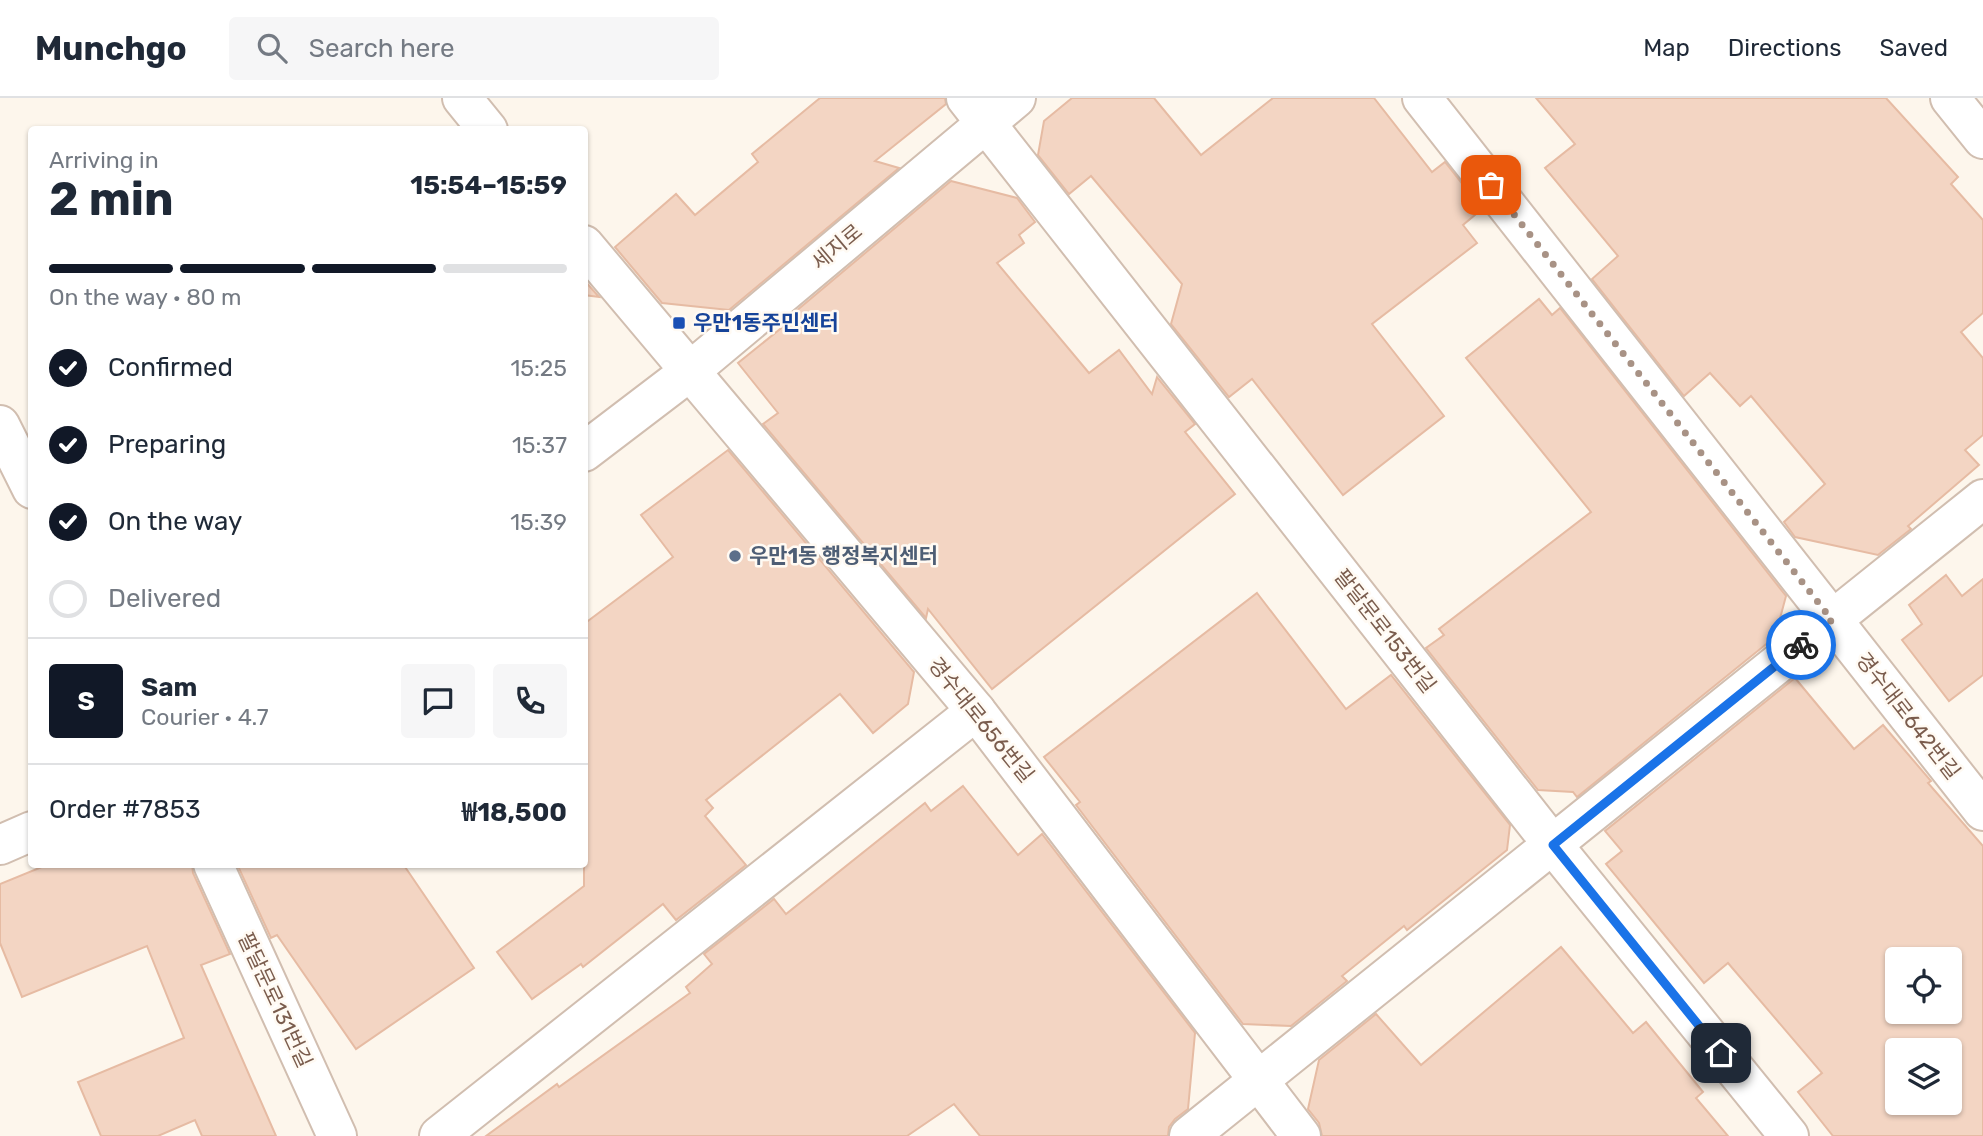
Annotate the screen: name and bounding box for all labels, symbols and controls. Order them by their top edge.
search box [229,17,719,80]
text: Munchgo [35,29,187,68]
icon: search [253,29,291,67]
text: Search here [309,33,455,64]
text: Map [1643,34,1690,62]
text: Directions [1728,34,1841,62]
text: Saved [1879,34,1948,62]
text: Arriving in [49,146,159,174]
pin [1461,155,1521,215]
icon: bag [1472,166,1510,204]
text: 15:54–15:59 [410,170,567,201]
text: 2 min [49,172,174,227]
street label: 세지로 [806,218,867,275]
text: On the way · 80 m [49,283,241,311]
place label: 우만1동주민센터 [693,310,839,335]
marker: 우만1동주민센터 [671,315,687,331]
icon: check [49,349,87,387]
text: Confirmed [108,352,233,383]
text: 15:25 [510,354,567,382]
icon: check [49,426,87,464]
text: Preparing [108,429,226,460]
text: 15:37 [512,431,567,459]
icon: check [49,503,87,541]
text: On the way [108,506,242,537]
text: 15:39 [510,508,567,536]
place label: 우만1동 행정복지센터 [749,543,938,568]
marker: 우만1동 행정복지센터 [727,548,743,564]
street label: 팔달문로153번길 [1329,564,1441,697]
text: Delivered [108,583,221,614]
courier [1766,610,1836,680]
icon: bike [1782,626,1820,664]
street label: 경수대로642번길 [1851,647,1966,784]
street label: 경수대로656번길 [923,652,1039,787]
button: chat [401,664,475,738]
button: phone [493,664,567,738]
text: Sam [141,672,197,703]
text: S [77,686,95,717]
text: Courier · 4.7 [141,703,268,731]
text: Order #7853 [49,794,201,825]
text: ₩18,500 [462,797,567,828]
street label: 팔달문로131번길 [233,928,318,1071]
map controls [1885,947,1962,1115]
button: locate [1885,947,1962,1024]
pin [1691,1023,1751,1083]
icon: home [1702,1034,1740,1072]
button: layers [1885,1038,1962,1115]

